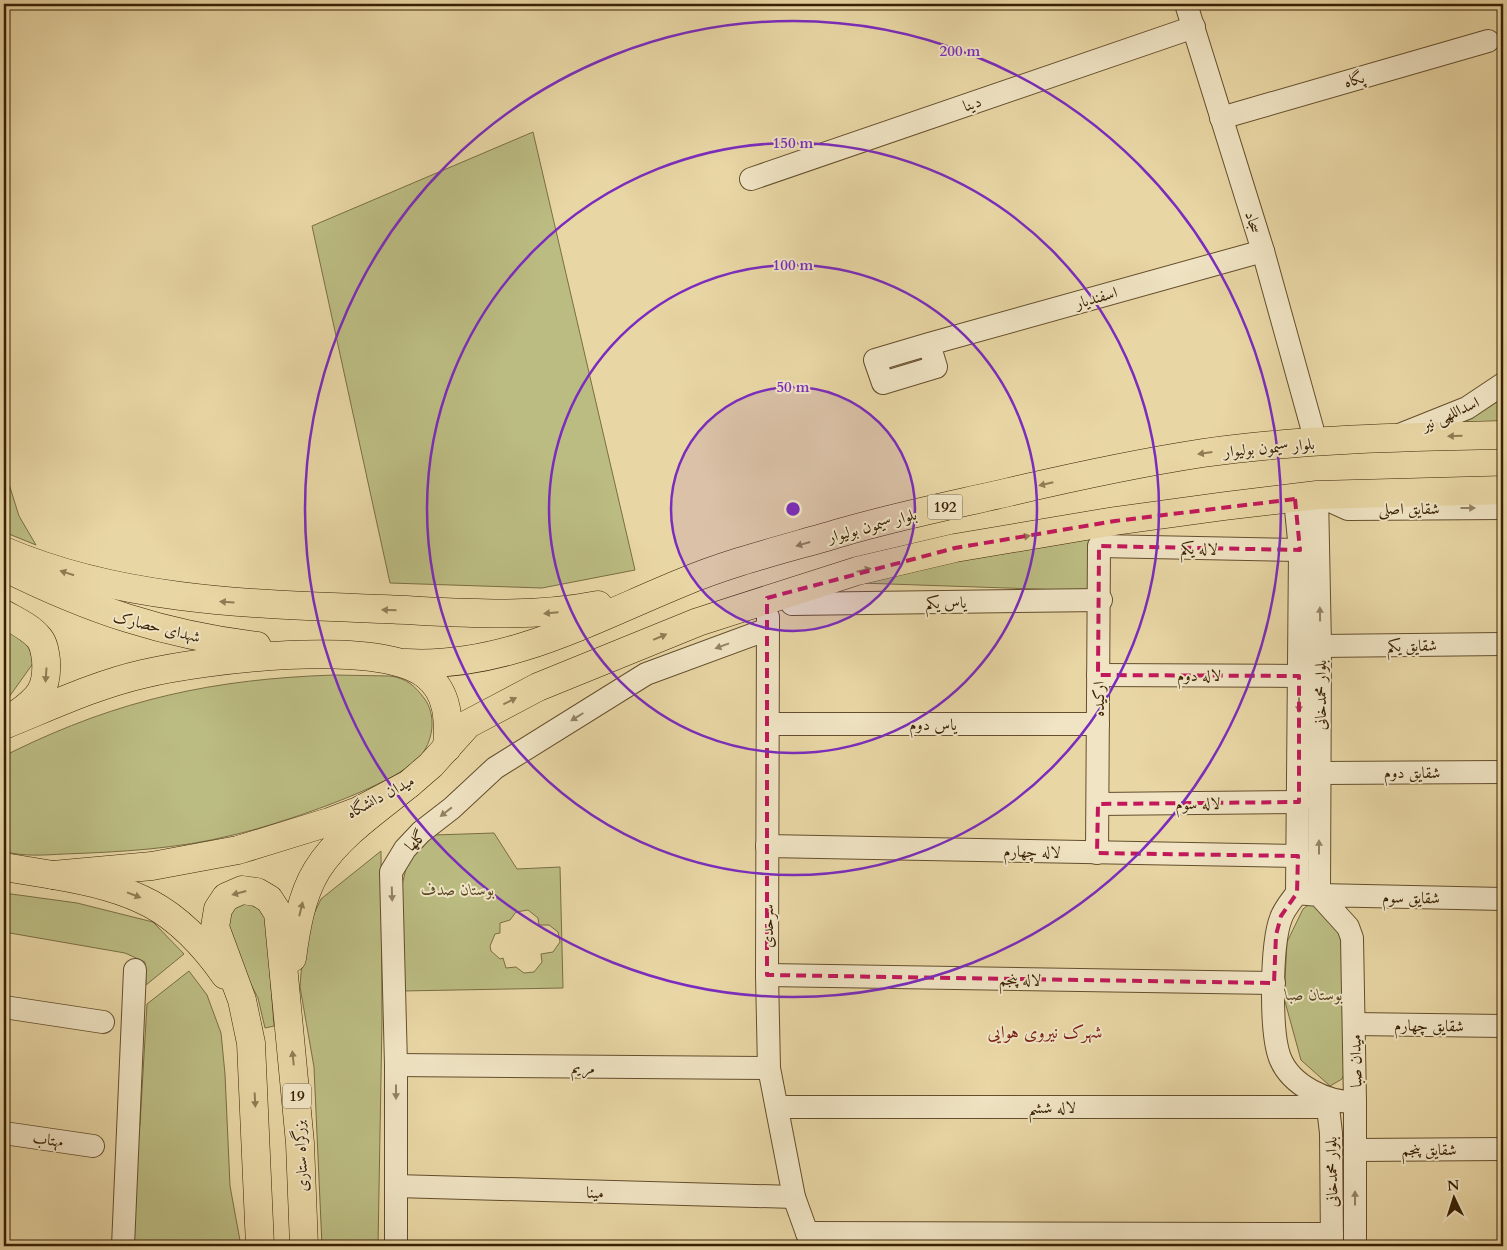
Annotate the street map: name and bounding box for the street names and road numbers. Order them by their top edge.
street label: پگاه [1341,66,1368,93]
street label: دینا [960,91,985,117]
street label: سجاد [1239,209,1267,236]
street label: اسفندیار [1071,281,1120,315]
street label: اسداللهی نیر [1416,391,1483,437]
street label: بلوار سیمون بولیوار [1221,433,1316,463]
road number: 192 [928,494,962,520]
street label: شقایق اصلی [1378,498,1440,520]
street label: بلوار سیمون بولیوار [823,504,919,549]
street label: لاله یکم [1180,538,1218,564]
street label: یاس یکم [925,592,968,618]
street label: شهدای حصارک [111,605,203,648]
street label: شقایق یکم [1387,635,1437,661]
street label: بلوار محمدخانی [1310,660,1332,730]
street label: لاله دوم [1177,665,1221,690]
street label: ارکیده [1088,681,1110,717]
street label: یاس دوم [909,714,958,739]
street label: شقایق دوم [1384,762,1440,787]
street label: میدان دانشگاه [343,770,418,824]
street label: لاله سوم [1175,793,1221,818]
street label: گلها [400,825,431,856]
street label: لاله چهارم [1003,841,1061,867]
street label: شقایق سوم [1382,886,1440,913]
street label: سرحدی [757,904,779,948]
street label: لاله پنجم [998,969,1042,995]
street label: شقایق چهارم [1394,1014,1464,1041]
street label: میدان صبا [1345,1034,1367,1088]
street label: مریم [571,1057,595,1082]
road number: 19 [283,1084,311,1108]
street label: لاله ششم [1028,1097,1076,1124]
street label: بزرگراه ستاری [288,1119,314,1192]
street label: مهتاب [31,1127,65,1153]
street label: بلوار محمدخانی [1320,1136,1344,1208]
street label: شقایق پنجم [1401,1139,1457,1165]
street label: مینا [586,1182,604,1204]

